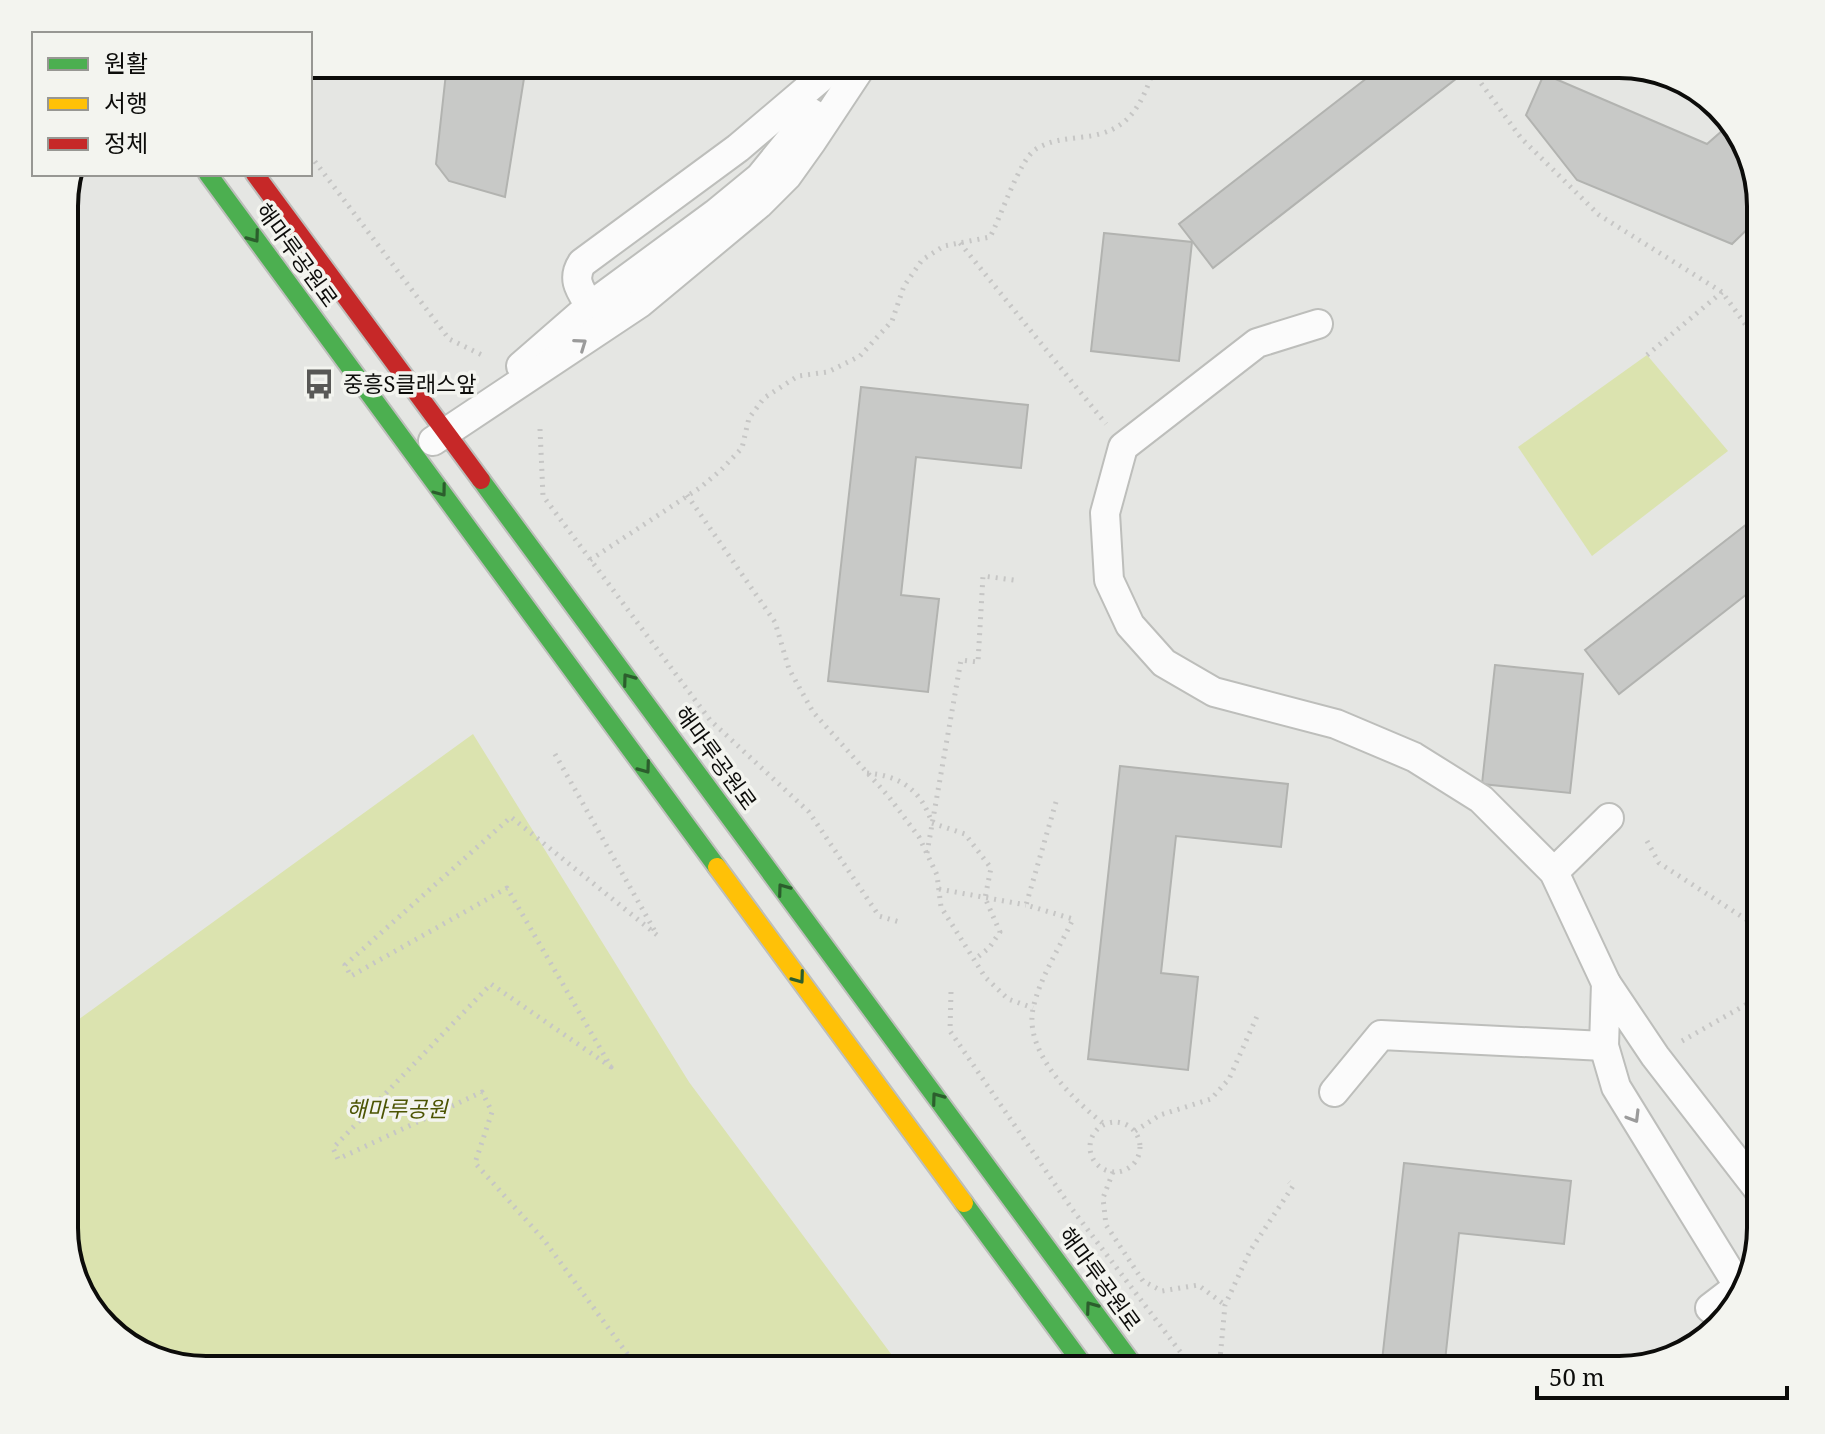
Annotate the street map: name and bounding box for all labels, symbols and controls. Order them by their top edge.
legend [32,32,312,176]
text: 원활 [104,46,148,79]
text: 서행 [104,86,148,119]
text: 정체 [104,126,148,159]
street label: 해마루공원로 [250,196,346,312]
one-way arrow [244,228,259,243]
one-way arrow [572,338,587,353]
bus stop icon: 중흥S클래스앞 [302,367,336,401]
place label: 중흥S클래스앞 [343,368,476,398]
one-way arrow [432,483,446,497]
one-way arrow [624,674,638,688]
street label: 해마루공원로 [669,699,765,815]
one-way arrow [636,760,650,774]
one-way arrow [778,883,792,897]
one-way arrow [789,969,804,984]
one-way arrow [932,1092,946,1107]
park label: 해마루공원 [346,1093,449,1123]
one-way arrow [1625,1108,1640,1123]
street label: 해마루공원로 [1053,1220,1149,1336]
one-way arrow [1086,1301,1101,1316]
scale bar [1537,1350,1787,1400]
text: 50 m [1549,1360,1605,1393]

